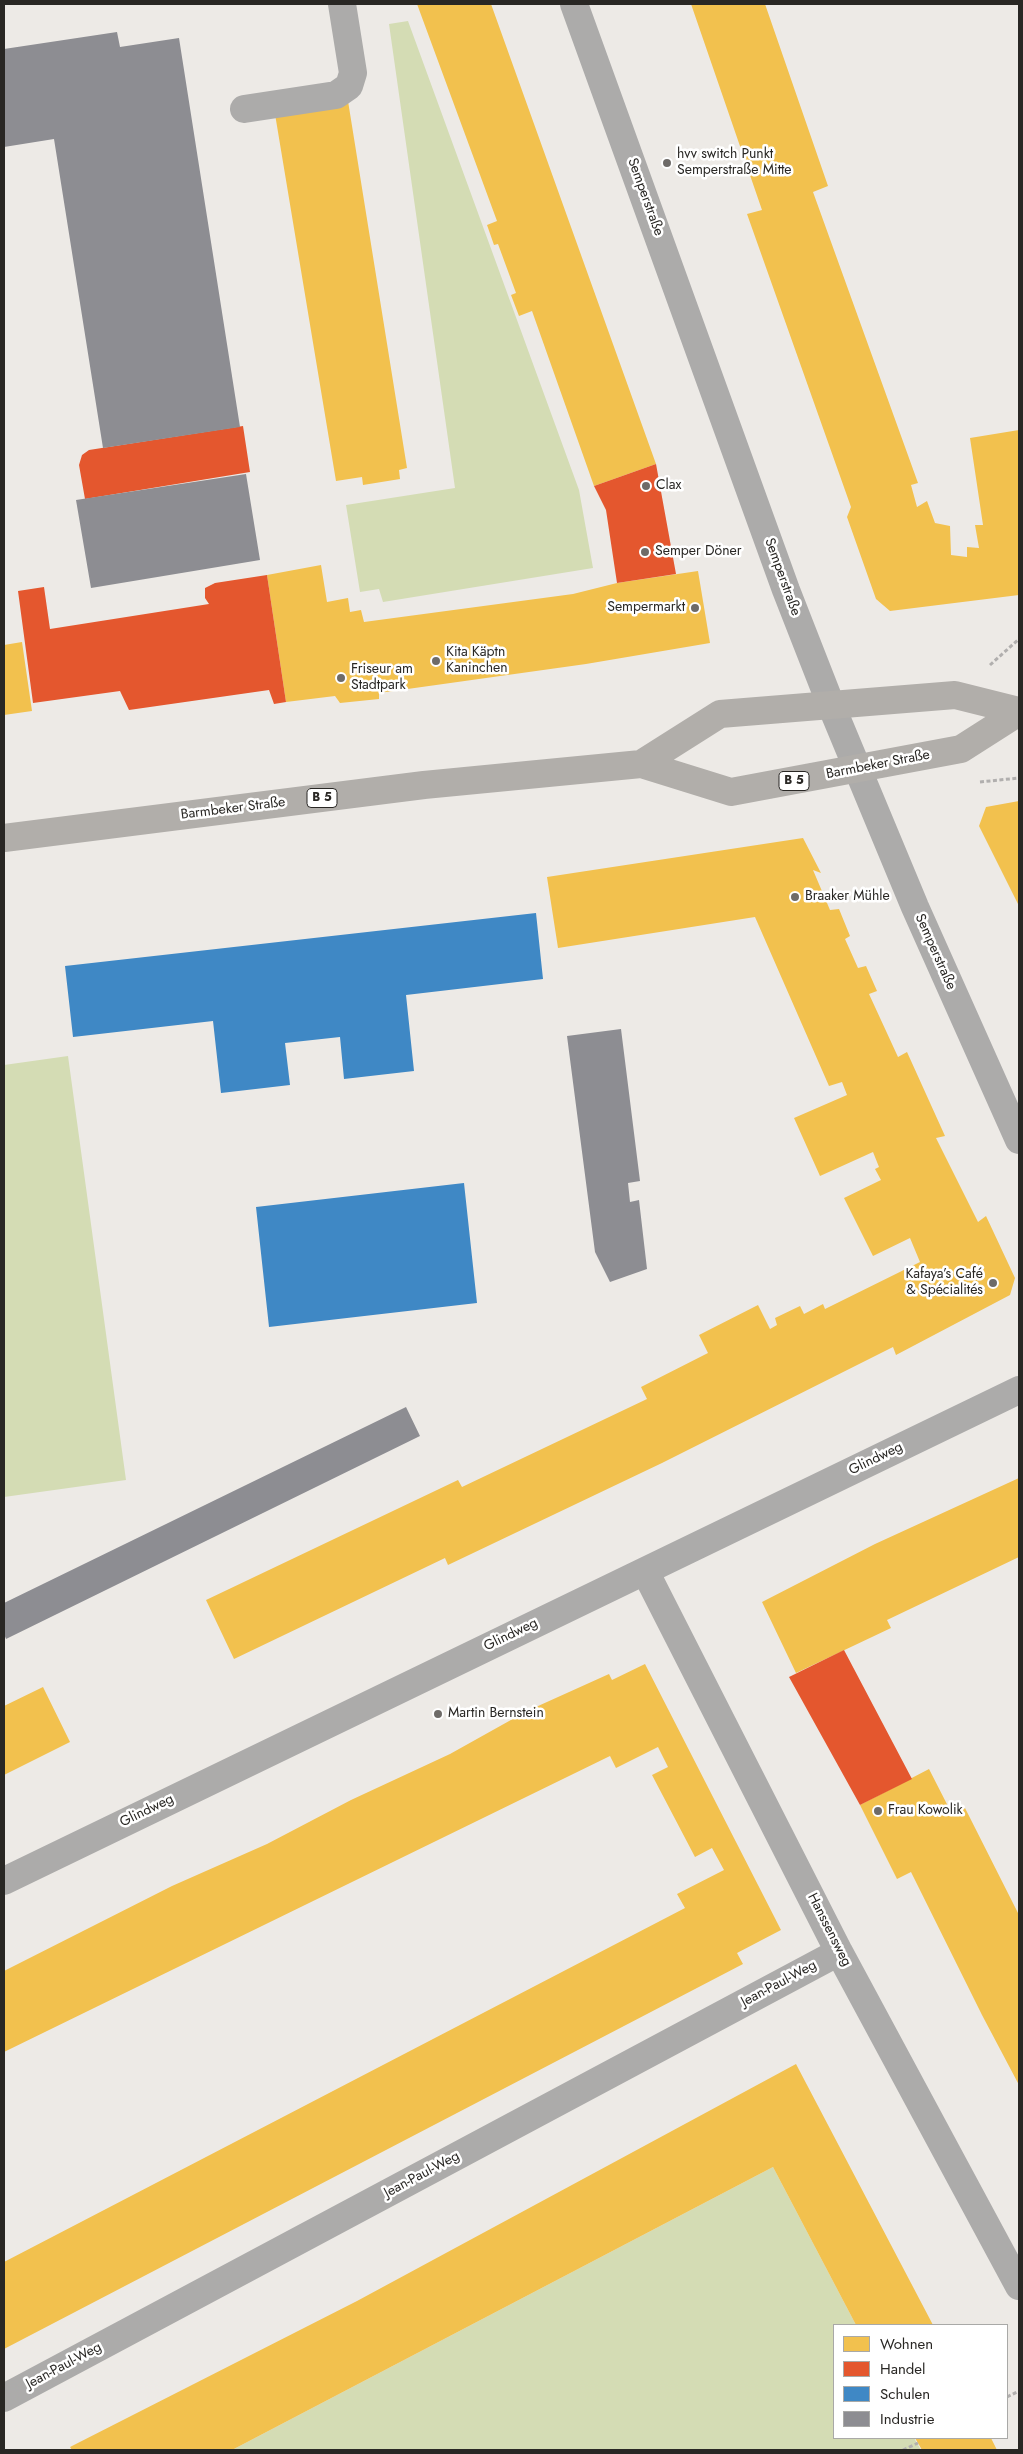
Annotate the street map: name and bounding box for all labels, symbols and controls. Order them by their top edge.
place label: hvv switch Punkt Semperstraße Mitte [677,147,792,180]
street label: Semperstraße [623,156,667,238]
marker: hvv switch Punkt Semperstraße Mitte [661,157,673,169]
place label: Clax [656,478,681,494]
marker: Clax [640,480,652,492]
street label: Semperstraße [760,536,804,618]
place label: Semper Döner [655,544,742,560]
marker: Semper Döner [639,546,651,558]
place label: Sempermarkt [607,600,685,616]
marker: Sempermarkt [689,602,701,614]
place label: Kita Käptn Kaninchen [446,645,508,678]
marker: Kita Käptn Kaninchen [430,655,442,667]
place label: Friseur am Stadtpark [351,662,413,694]
marker: Friseur am Stadtpark [335,672,347,684]
street label: Barmbeker Straße [825,747,931,783]
road number: B 5 [779,771,809,790]
road number: B 5 [307,788,337,808]
street label: Barmbeker Straße [180,794,286,824]
place label: Braaker Mühle [805,889,890,905]
marker: Braaker Mühle [789,891,801,903]
street label: Semperstraße [911,911,959,993]
place label: Kafaya’s Café & Spécialités [905,1267,983,1300]
marker: Kafaya’s Café & Spécialités [987,1277,999,1289]
street label: Glindweg [846,1439,906,1479]
street label: Glindweg [481,1615,541,1655]
place label: Martin Bernstein [448,1706,544,1722]
marker: Martin Bernstein [432,1708,444,1720]
street label: Glindweg [117,1791,177,1831]
place label: Frau Kowolik [888,1803,963,1819]
marker: Frau Kowolik [872,1805,884,1817]
street label: Hanssensweg [803,1891,855,1969]
street label: Jean-Paul-Weg [738,1957,820,2011]
street label: Jean-Paul-Weg [381,2148,463,2202]
legend [833,2324,1008,2439]
text: Wohnen [880,2333,933,2355]
street label: Jean-Paul-Weg [23,2339,105,2393]
text: Handel [880,2358,926,2380]
text: Schulen [880,2383,930,2405]
text: Industrie [880,2408,934,2430]

